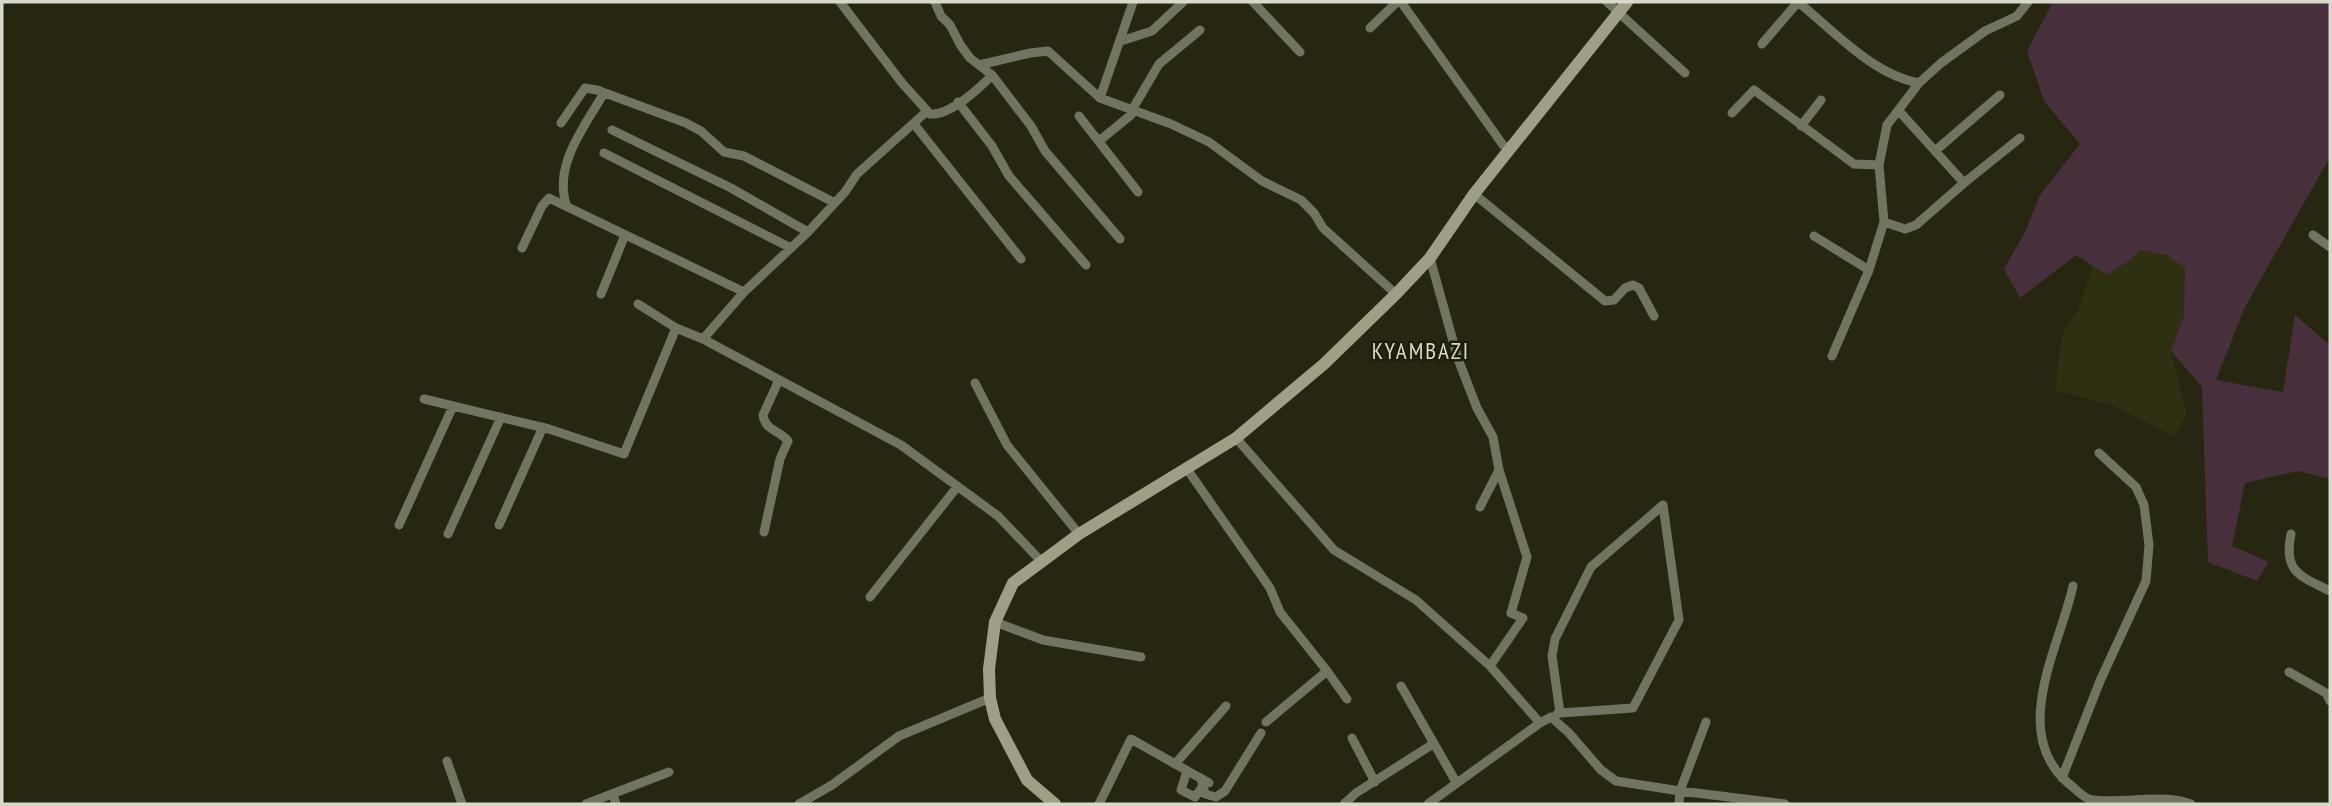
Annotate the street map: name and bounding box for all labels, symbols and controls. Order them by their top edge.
district label: KYAMBAZI [1372,336,1470,365]

